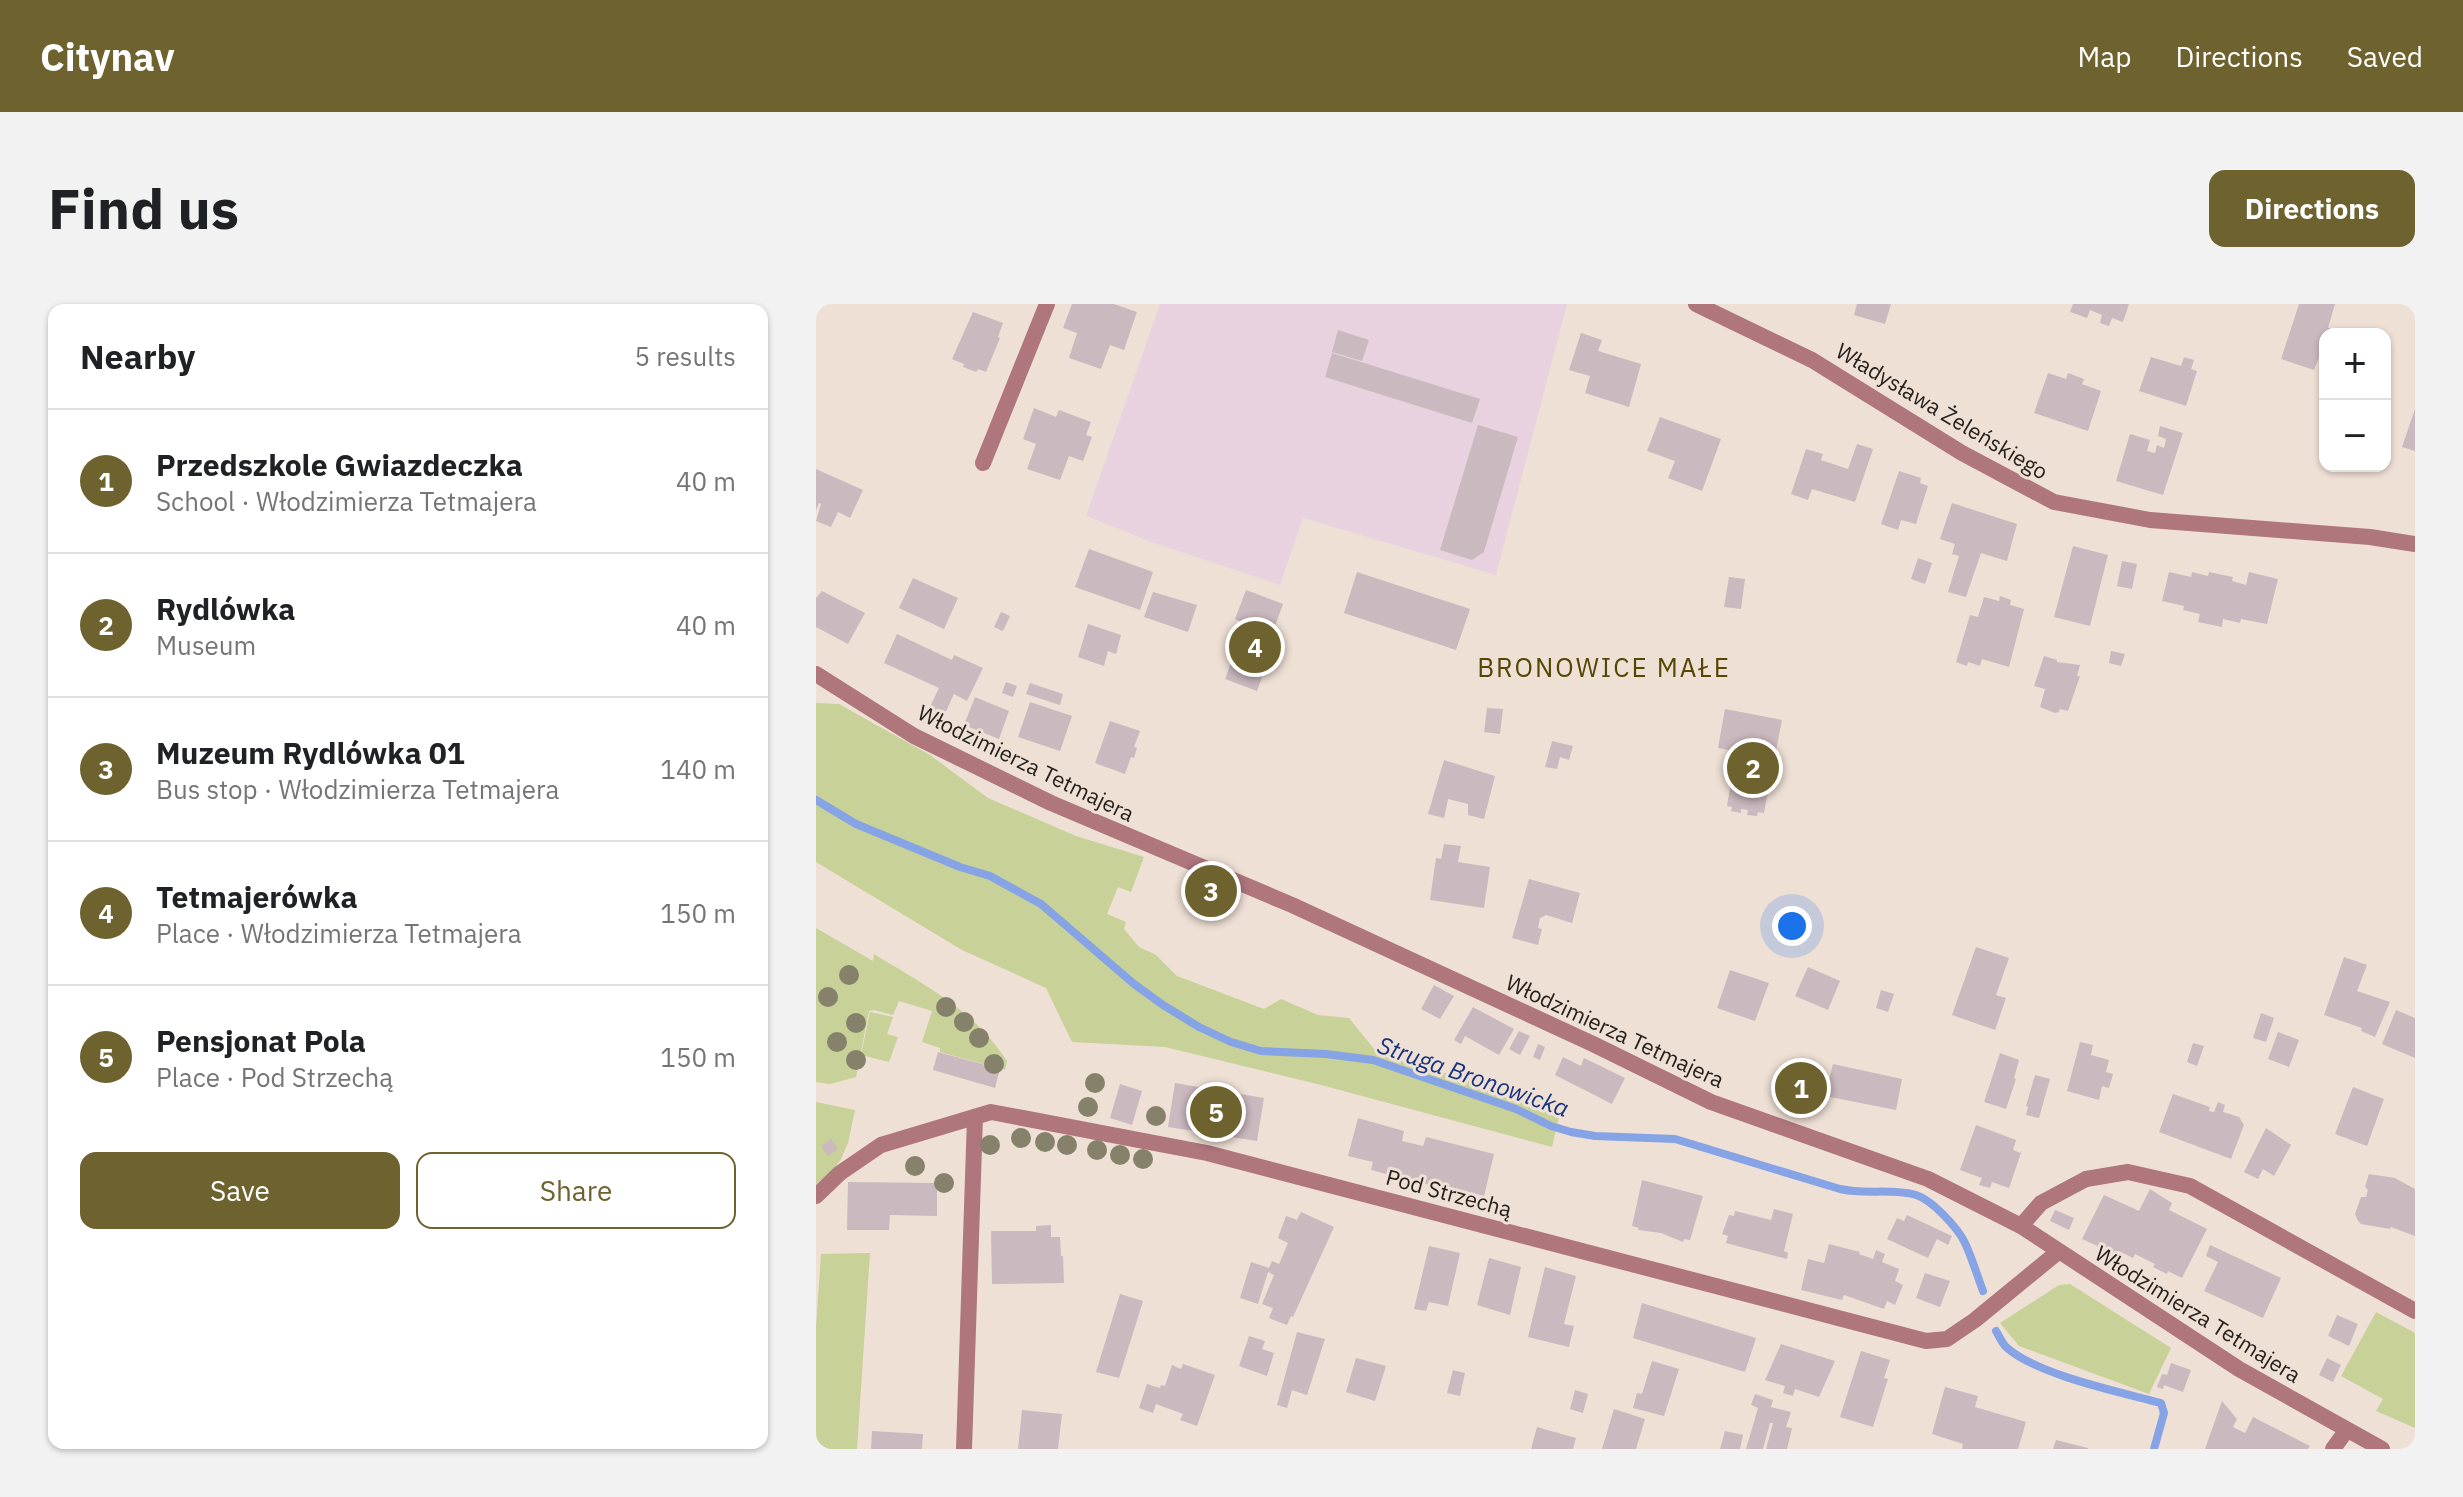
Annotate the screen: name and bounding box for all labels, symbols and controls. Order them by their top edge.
text: Citynav [40,32,175,81]
text: Map [2077,38,2131,75]
text: Directions [2175,38,2303,75]
text: Saved [2347,38,2423,75]
button: Directions [2209,170,2415,247]
text: Find us [48,172,239,244]
map controls [2319,328,2391,472]
button: + [2319,328,2391,400]
text: Nearby [80,334,195,378]
street label: Władysława Żeleńskiego [1831,336,2054,485]
text: 5 results [634,339,736,373]
button: − [2319,400,2391,472]
text: Przedszkole Gwiazdeczka [156,445,523,484]
text: 1 [98,464,114,498]
text: 40 m [676,464,736,498]
text: School · Włodzimierza Tetmajera [156,484,537,518]
text: Rydlówka [156,589,295,628]
text: 2 [98,608,114,642]
text: 40 m [676,608,736,642]
pin: 4 [1229,617,1281,677]
text: Museum [156,628,256,662]
district label: BRONOWICE MAŁE [1477,650,1731,684]
street label: Włodzimierza Tetmajera [913,697,1140,828]
text: Muzeum Rydlówka 01 [156,733,465,772]
pin: 2 [1727,738,1779,798]
text: 3 [98,752,114,786]
text: 140 m [660,752,736,786]
text: Bus stop · Włodzimierza Tetmajera [156,772,559,806]
pin: 3 [1185,861,1237,921]
text: Tetmajerówka [156,877,357,916]
text: 4 [98,896,114,930]
text: 150 m [660,896,736,930]
your location [1772,906,1812,946]
text: Place · Włodzimierza Tetmajera [156,916,522,950]
street label: Włodzimierza Tetmajera [1501,967,1729,1094]
text: Pensjonat Pola [156,1021,366,1060]
water label: Struga Bronowicka [1373,1028,1573,1124]
text: 5 [98,1040,114,1074]
text: 150 m [660,1040,736,1074]
pin: 1 [1775,1058,1827,1118]
text: Place · Pod Strzechą [156,1060,393,1094]
pin: 5 [1190,1082,1242,1142]
button: Save [80,1152,400,1229]
button: Share [416,1152,736,1229]
street label: Pod Strzechą [1383,1162,1515,1223]
street label: Włodzimierza Tetmajera [2090,1238,2307,1389]

